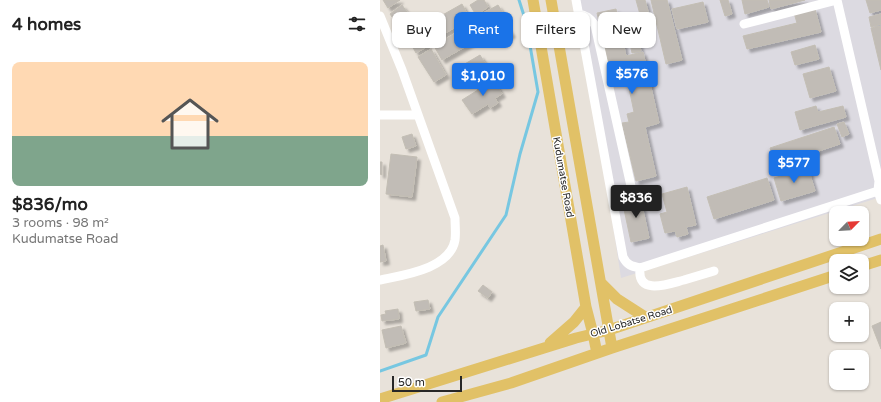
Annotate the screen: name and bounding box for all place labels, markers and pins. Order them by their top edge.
pin: $576 [608,61,656,95]
pin: $1,010 [450,63,516,97]
pin: $577 [770,150,818,184]
pin: $836 [612,185,660,219]

